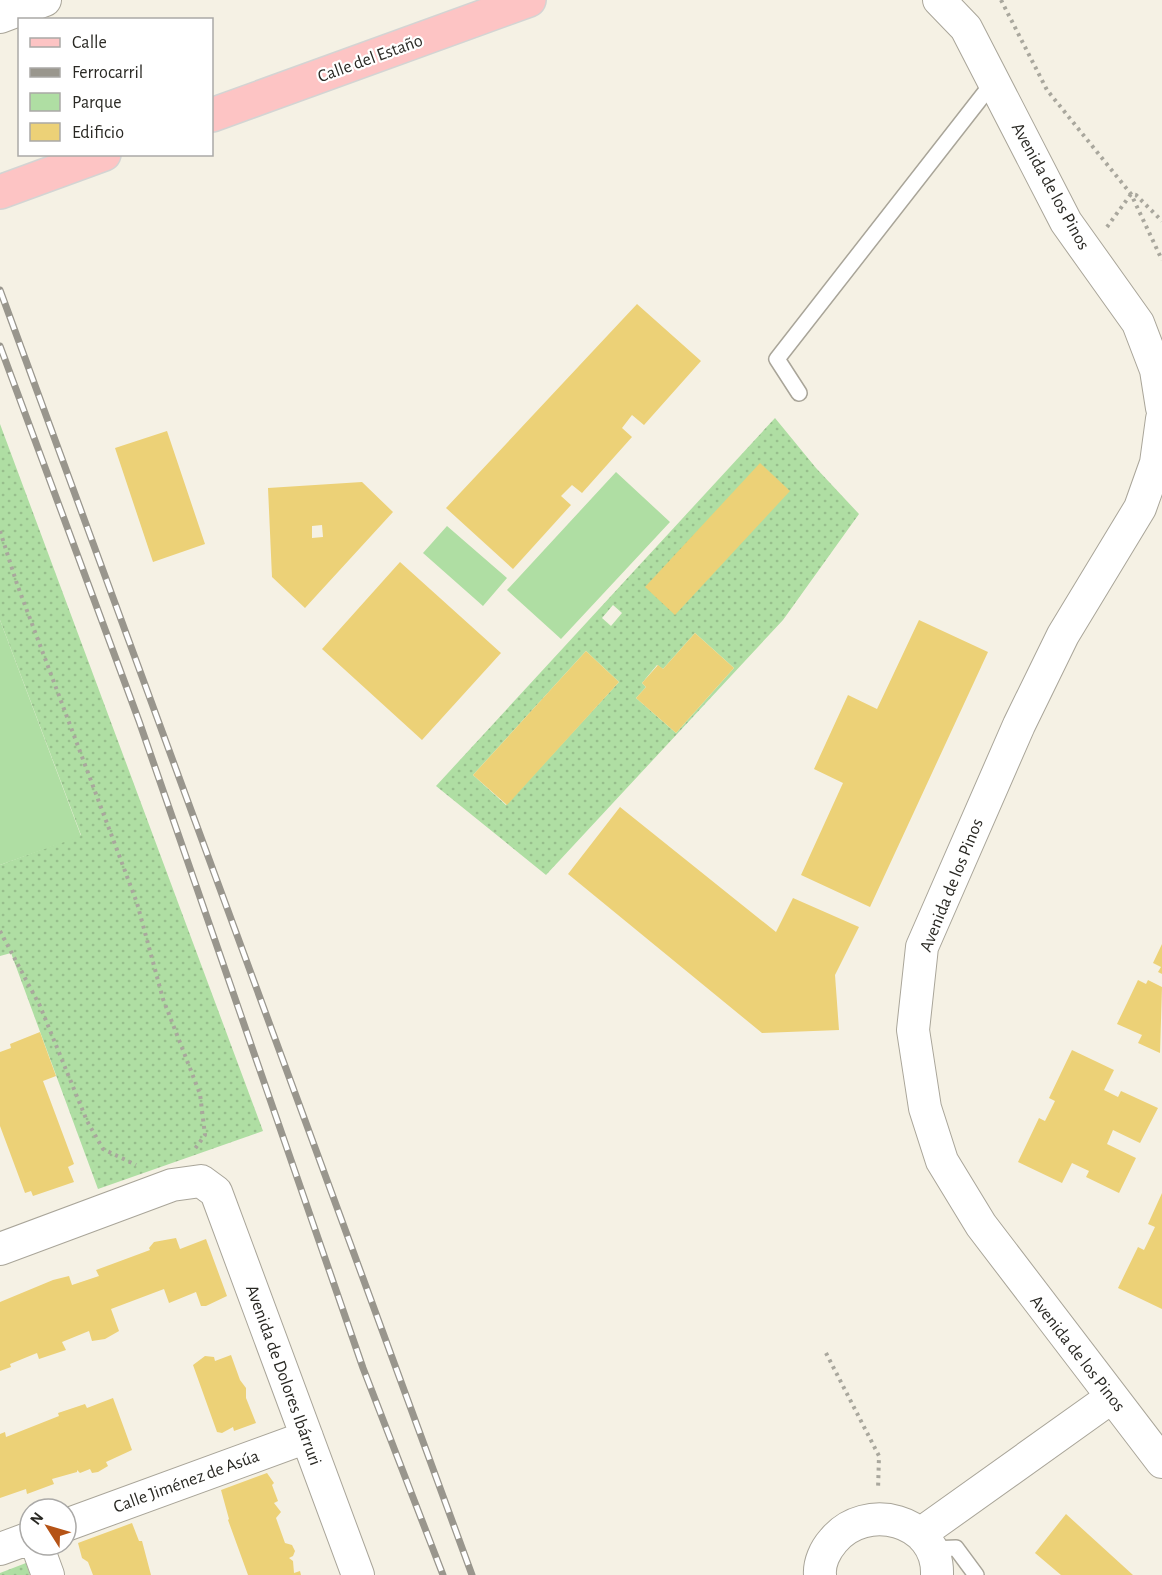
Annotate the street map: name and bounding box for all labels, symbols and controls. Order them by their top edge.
legend [18,18,213,156]
street label: Calle del Estaño [315,32,425,86]
text: Calle [72,34,107,52]
text: Ferrocarril [72,64,143,82]
text: Parque [72,94,121,112]
street label: Avenida de los Pinos [1008,120,1092,253]
text: Edificio [72,124,124,142]
street label: Avenida de los Pinos [917,816,987,955]
street label: Avenida de Dolores Ibárruri [242,1283,324,1468]
street label: Avenida de los Pinos [1026,1292,1128,1415]
street label: Calle Jiménez de Asúa [111,1447,262,1517]
north arrow [18,1497,78,1557]
text: N [27,1509,47,1528]

